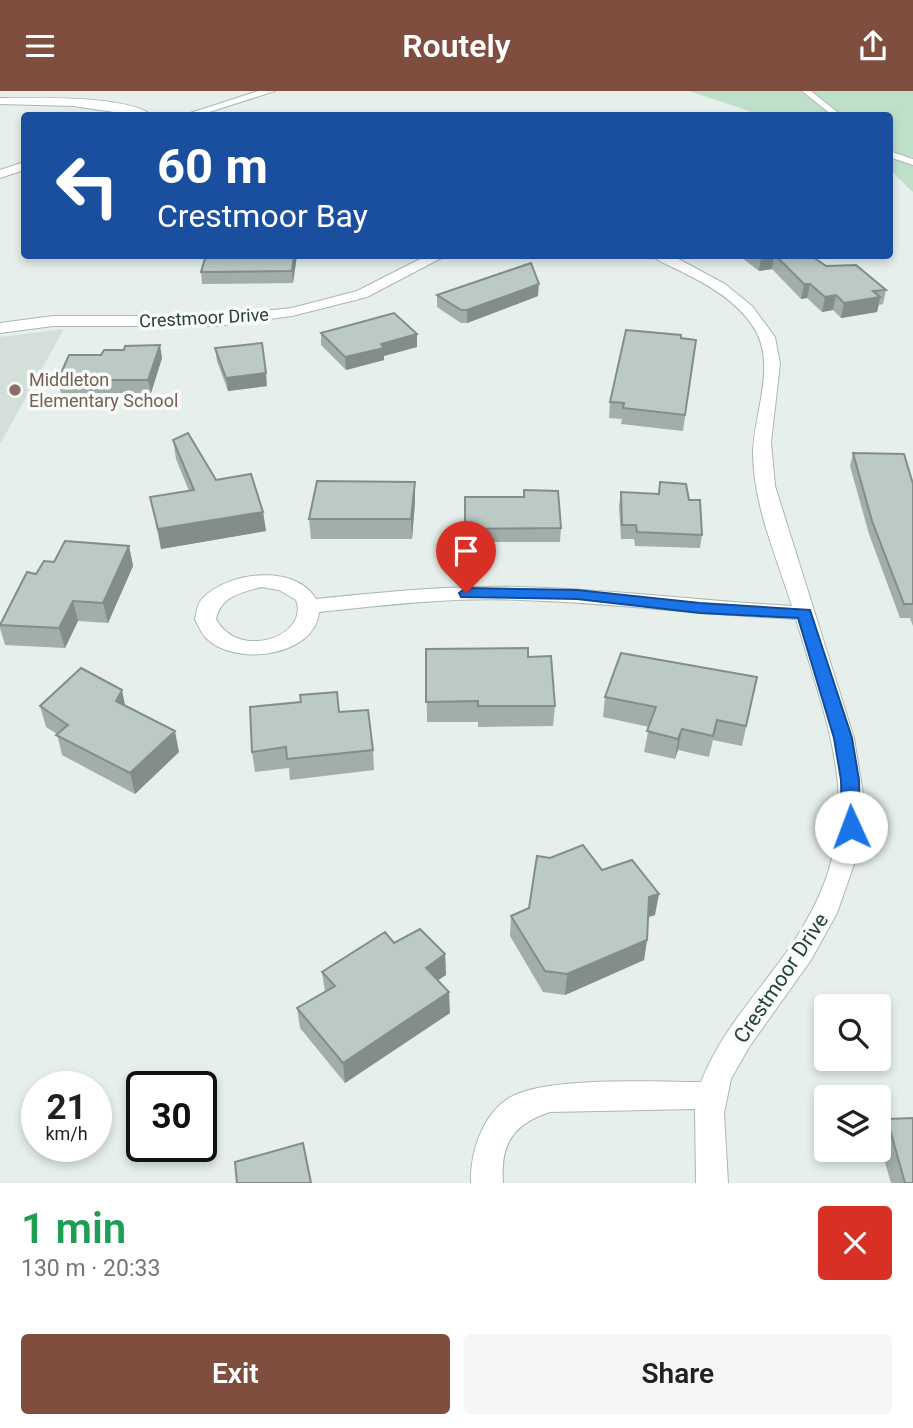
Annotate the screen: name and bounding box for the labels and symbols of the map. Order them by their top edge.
street label: Crestmoor Drive [139,304,269,331]
place label: Middleton Elementary School [29,369,178,411]
marker: Middleton Elementary School [7,382,23,398]
pin [436,521,496,593]
position arrow [814,790,888,864]
street label: Crestmoor Drive [729,909,833,1047]
speed limit sign: 30 [126,1071,217,1162]

